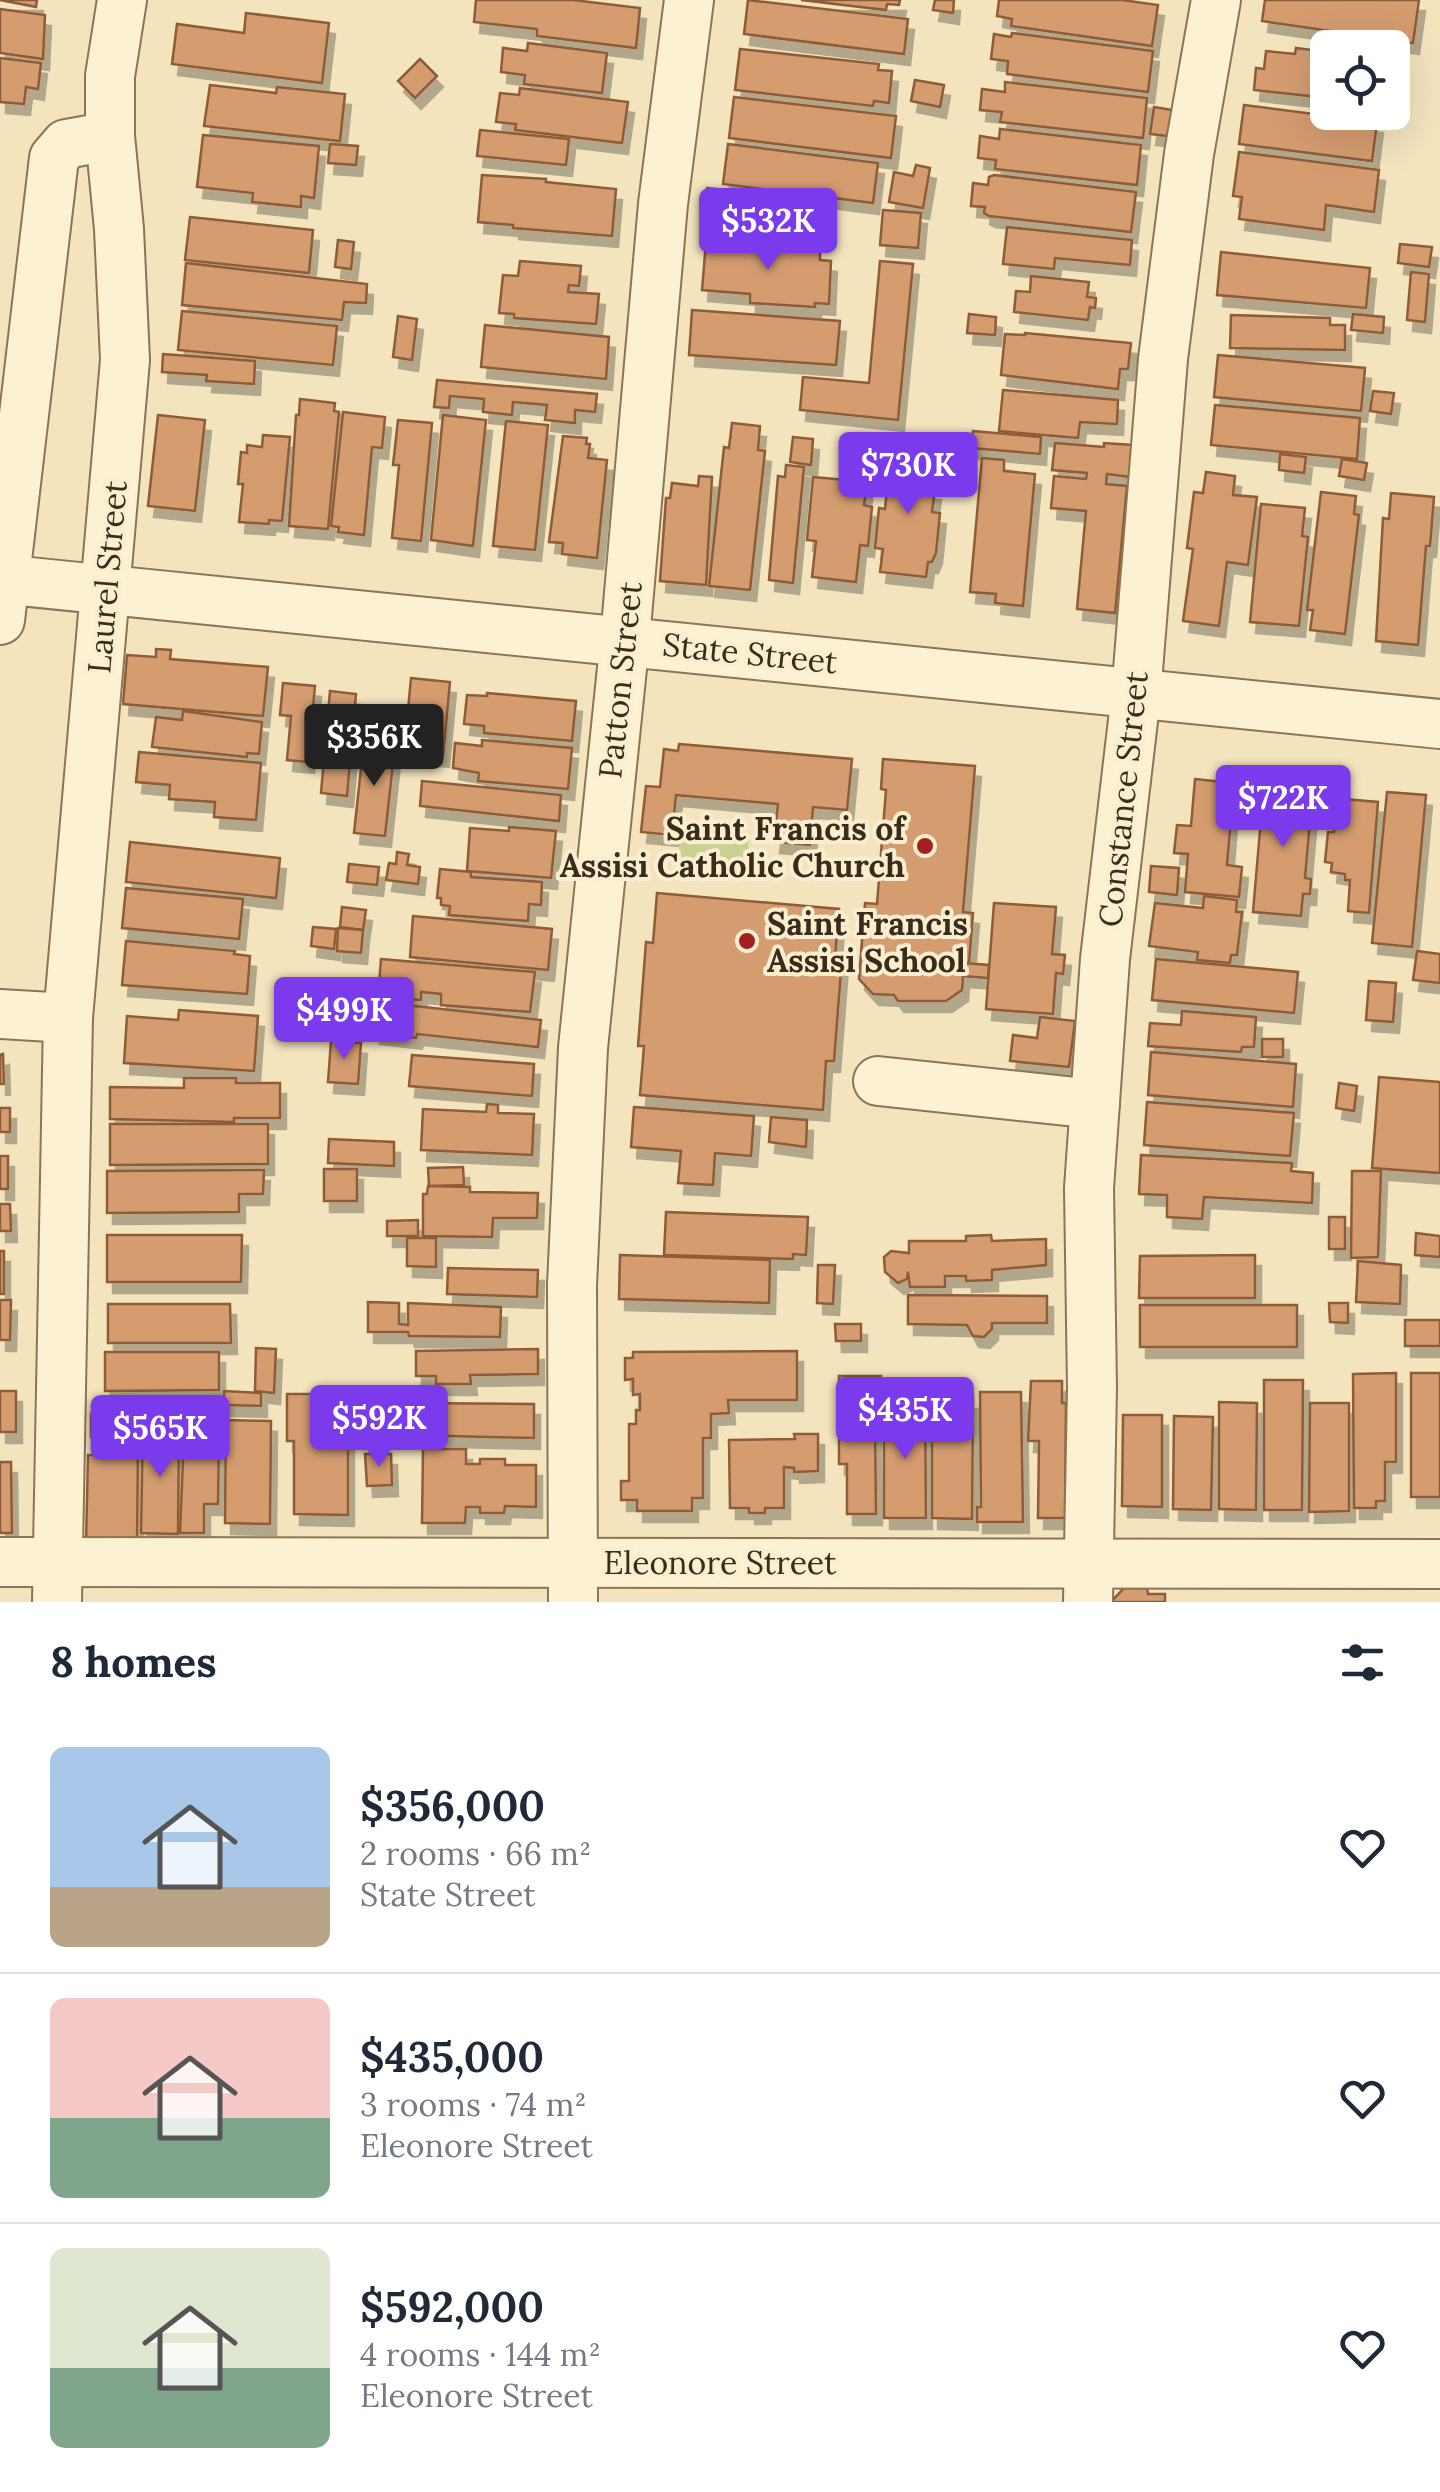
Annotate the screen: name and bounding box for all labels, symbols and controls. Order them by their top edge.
map controls [1310,30,1410,130]
button: locate [1310,30,1410,130]
pin: $532K [698,188,838,273]
text: $532K [721,200,815,241]
pin: $730K [838,432,978,517]
text: $730K [861,444,955,485]
street label: Laurel Street [78,478,136,675]
street label: Patton Street [589,579,651,781]
street label: State Street [661,623,840,683]
street label: Constance Street [1089,668,1157,929]
pin: $356K [304,704,444,789]
text: $356K [326,716,422,757]
pin: $722K [1213,765,1353,850]
text: $722K [1238,777,1328,818]
place label: Saint Francis of Assisi Catholic Church [560,808,907,886]
marker: Saint Francis of Assisi Catholic Church [914,835,936,857]
place label: Saint Francis Assisi School [767,903,968,981]
marker: Saint Francis Assisi School [736,930,758,952]
pin: $499K [274,977,414,1062]
text: $499K [296,989,392,1030]
pin: $435K [835,1377,975,1462]
pin: $592K [309,1385,449,1470]
text: $435K [858,1389,952,1430]
pin: $565K [90,1395,230,1480]
text: $592K [332,1397,426,1438]
text: $565K [113,1407,207,1448]
street label: Eleonore Street [604,1542,837,1583]
text: 8 homes [50,1635,217,1689]
icon: filters [1335,1635,1390,1690]
text: $356,000 [360,1779,545,1833]
icon: home [130,1787,250,1907]
icon: heart [1335,1820,1390,1875]
text: 2 rooms · 66 m² [360,1833,591,1874]
text: State Street [360,1874,536,1915]
text: $435,000 [360,2030,544,2084]
icon: home [130,2038,250,2158]
icon: heart [1335,2071,1390,2126]
text: 3 rooms · 74 m² [360,2084,587,2125]
text: Eleonore Street [360,2125,593,2166]
text: $592,000 [360,2280,544,2334]
icon: home [130,2288,250,2408]
icon: heart [1335,2321,1390,2376]
text: 4 rooms · 144 m² [360,2334,601,2375]
text: Eleonore Street [360,2375,593,2416]

